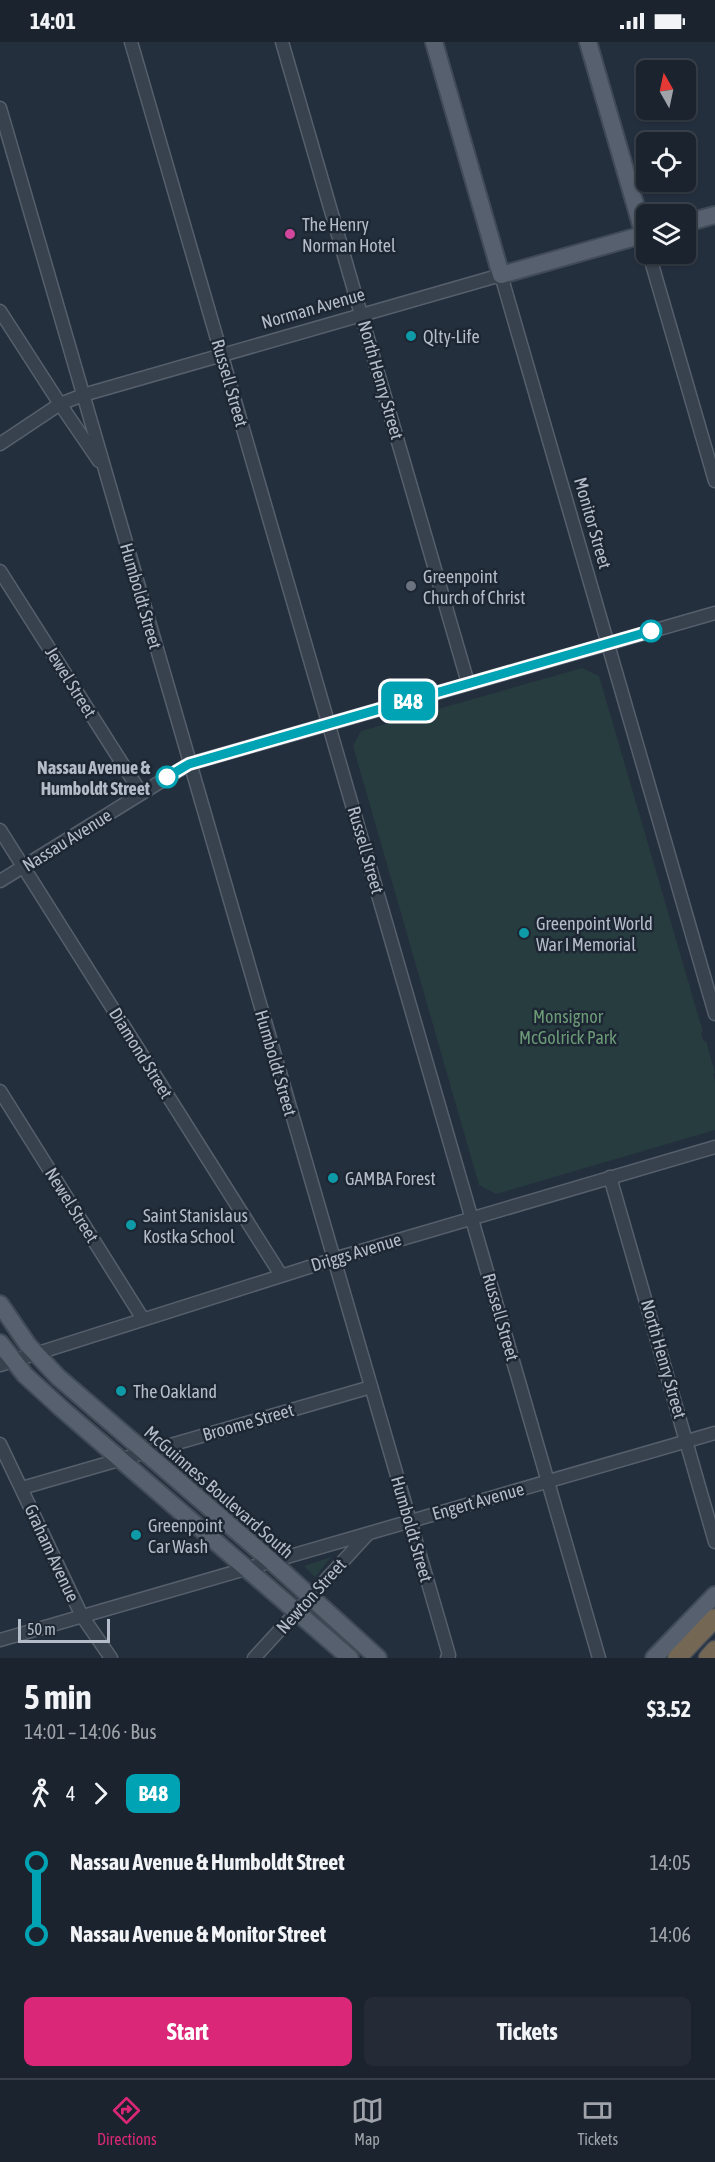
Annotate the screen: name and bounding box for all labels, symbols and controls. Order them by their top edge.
text: 14:01 [30,8,76,34]
north arrow [636,60,696,120]
map controls [636,60,696,264]
button: locate [636,132,696,192]
button: layers [636,204,696,264]
place label: The Henry Norman Hotel [302,214,396,256]
marker: The Henry Norman Hotel [283,227,297,241]
street label: Norman Avenue [259,283,367,333]
street label: North Henry Street [354,318,408,442]
place label: Qlty-Life [423,326,480,347]
marker: Qlty-Life [404,329,418,343]
street label: Russell Street [207,337,253,429]
street label: Monitor Street [570,475,616,571]
street label: Humboldt Street [116,541,166,651]
place label: Greenpoint Church of Christ [423,566,525,608]
marker: Greenpoint Church of Christ [404,579,418,593]
unlabelled marker [640,620,662,642]
street label: Jewel Street [41,643,101,721]
line badge: B48 [374,682,442,720]
text: B48 [393,689,423,713]
place label: Nassau Avenue & Humboldt Street [37,757,151,799]
marker: Nassau Avenue & Humboldt Street [156,766,178,788]
street label: Nassau Avenue [19,804,115,876]
street label: Russell Street [343,804,389,896]
place label: Greenpoint World War I Memorial [536,913,653,955]
marker: Greenpoint World War I Memorial [517,926,531,940]
street label: Diamond Street [105,1004,177,1102]
park label: Monsignor McGolrick Park [519,1006,617,1048]
street label: Humboldt Street [251,1008,301,1118]
street label: Newel Street [41,1164,103,1246]
place label: GAMBA Forest [345,1168,436,1189]
marker: GAMBA Forest [326,1171,340,1185]
place label: Saint Stanislaus Kostka School [143,1205,248,1247]
marker: Saint Stanislaus Kostka School [124,1218,138,1232]
street label: Driggs Avenue [308,1228,404,1276]
street label: Russell Street [478,1271,524,1363]
street label: North Henry Street [637,1297,691,1421]
place label: The Oakland [133,1381,217,1402]
marker: The Oakland [114,1384,128,1398]
street label: Broome Street [200,1399,296,1445]
street label: McGuinness Boulevard South [140,1422,298,1562]
street label: Humboldt Street [387,1474,437,1584]
street label: Engert Avenue [430,1478,526,1524]
street label: Graham Avenue [20,1501,84,1605]
place label: Greenpoint Car Wash [148,1515,223,1557]
marker: Greenpoint Car Wash [129,1528,143,1542]
street label: Newton Street [272,1554,350,1638]
scale bar [18,1616,110,1644]
text: 50 m [27,1620,56,1638]
text: 5 min [24,1678,91,1716]
text: $3.52 [647,1696,691,1722]
text: 14:01 – 14:06 · Bus [24,1720,157,1743]
icon: walk [24,1777,57,1810]
icon: forward [84,1777,117,1810]
text: B48 [138,1781,168,1805]
text: 4 [66,1782,75,1805]
text: Nassau Avenue & Humboldt Street [70,1849,345,1875]
text: 14:05 [649,1851,691,1874]
text: Nassau Avenue & Monitor Street [70,1921,326,1947]
text: 14:06 [649,1923,691,1946]
button: Start [24,1997,352,2066]
button: Tickets [364,1997,691,2066]
tab: Directions [97,2094,157,2148]
tab: Map [351,2094,384,2148]
tab: Tickets [577,2094,618,2148]

